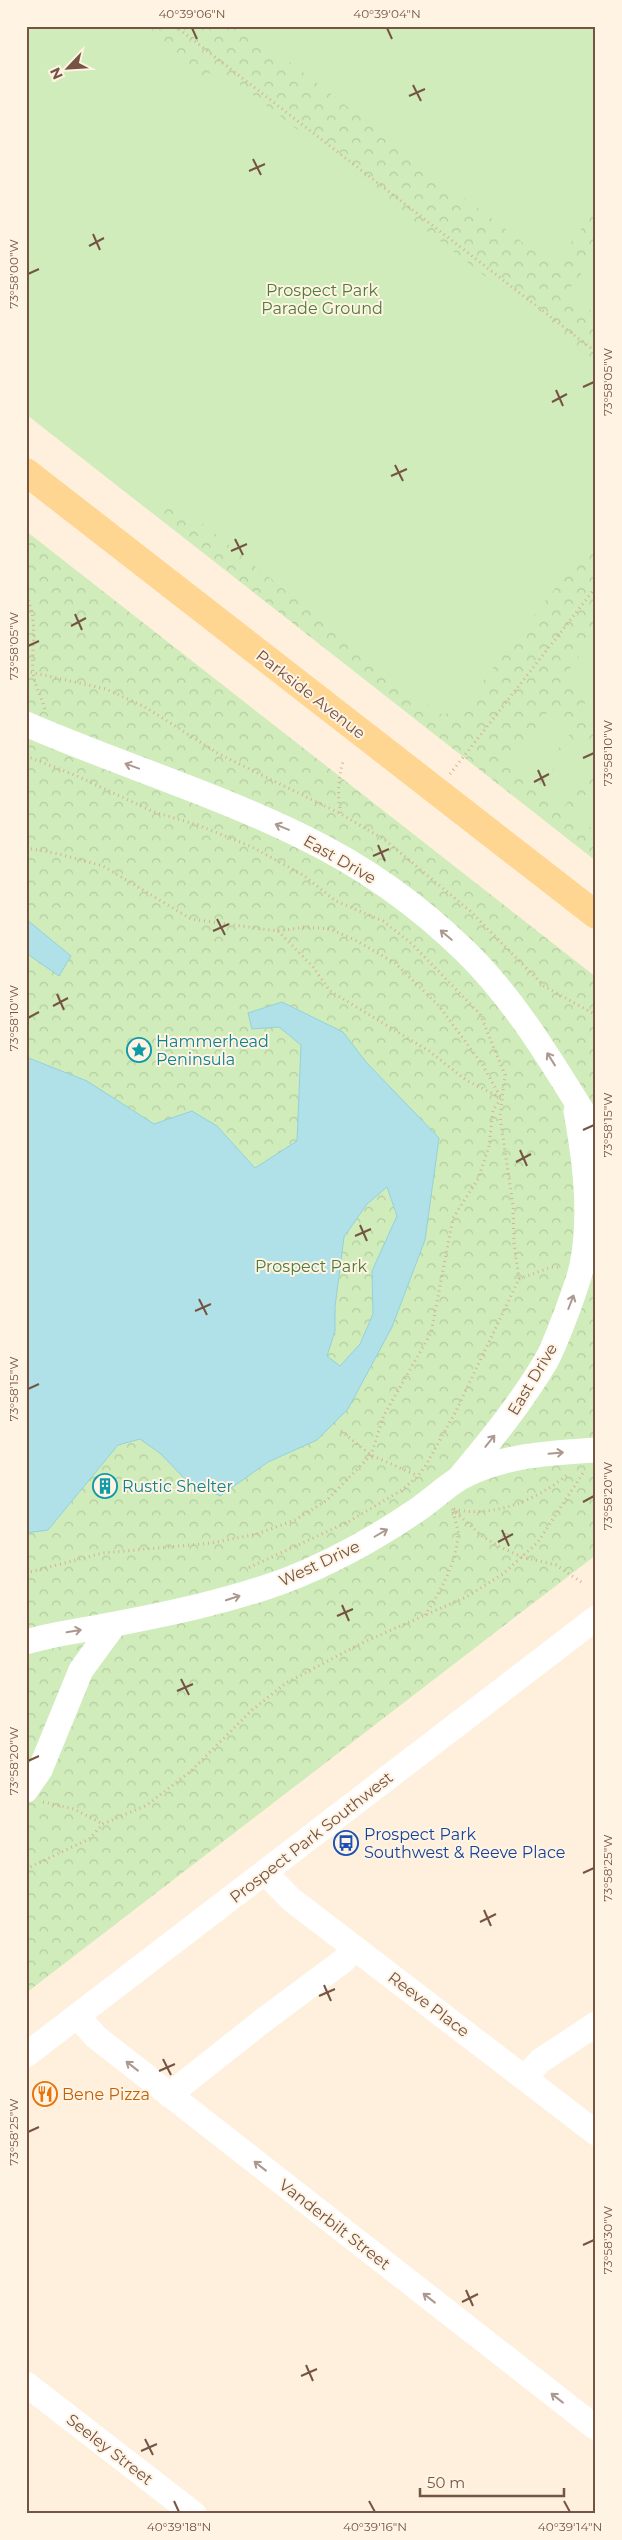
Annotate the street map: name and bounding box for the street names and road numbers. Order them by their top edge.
street label: Parkside Avenue [252,646,369,743]
street label: East Drive [300,831,379,888]
street label: East Drive [504,1340,561,1419]
street label: West Drive [276,1536,363,1590]
street label: Prospect Park Southwest [226,1767,397,1907]
street label: Reeve Place [384,1968,473,2041]
street label: Vanderbilt Street [275,2175,394,2274]
street label: Seeley Street [63,2410,157,2489]

